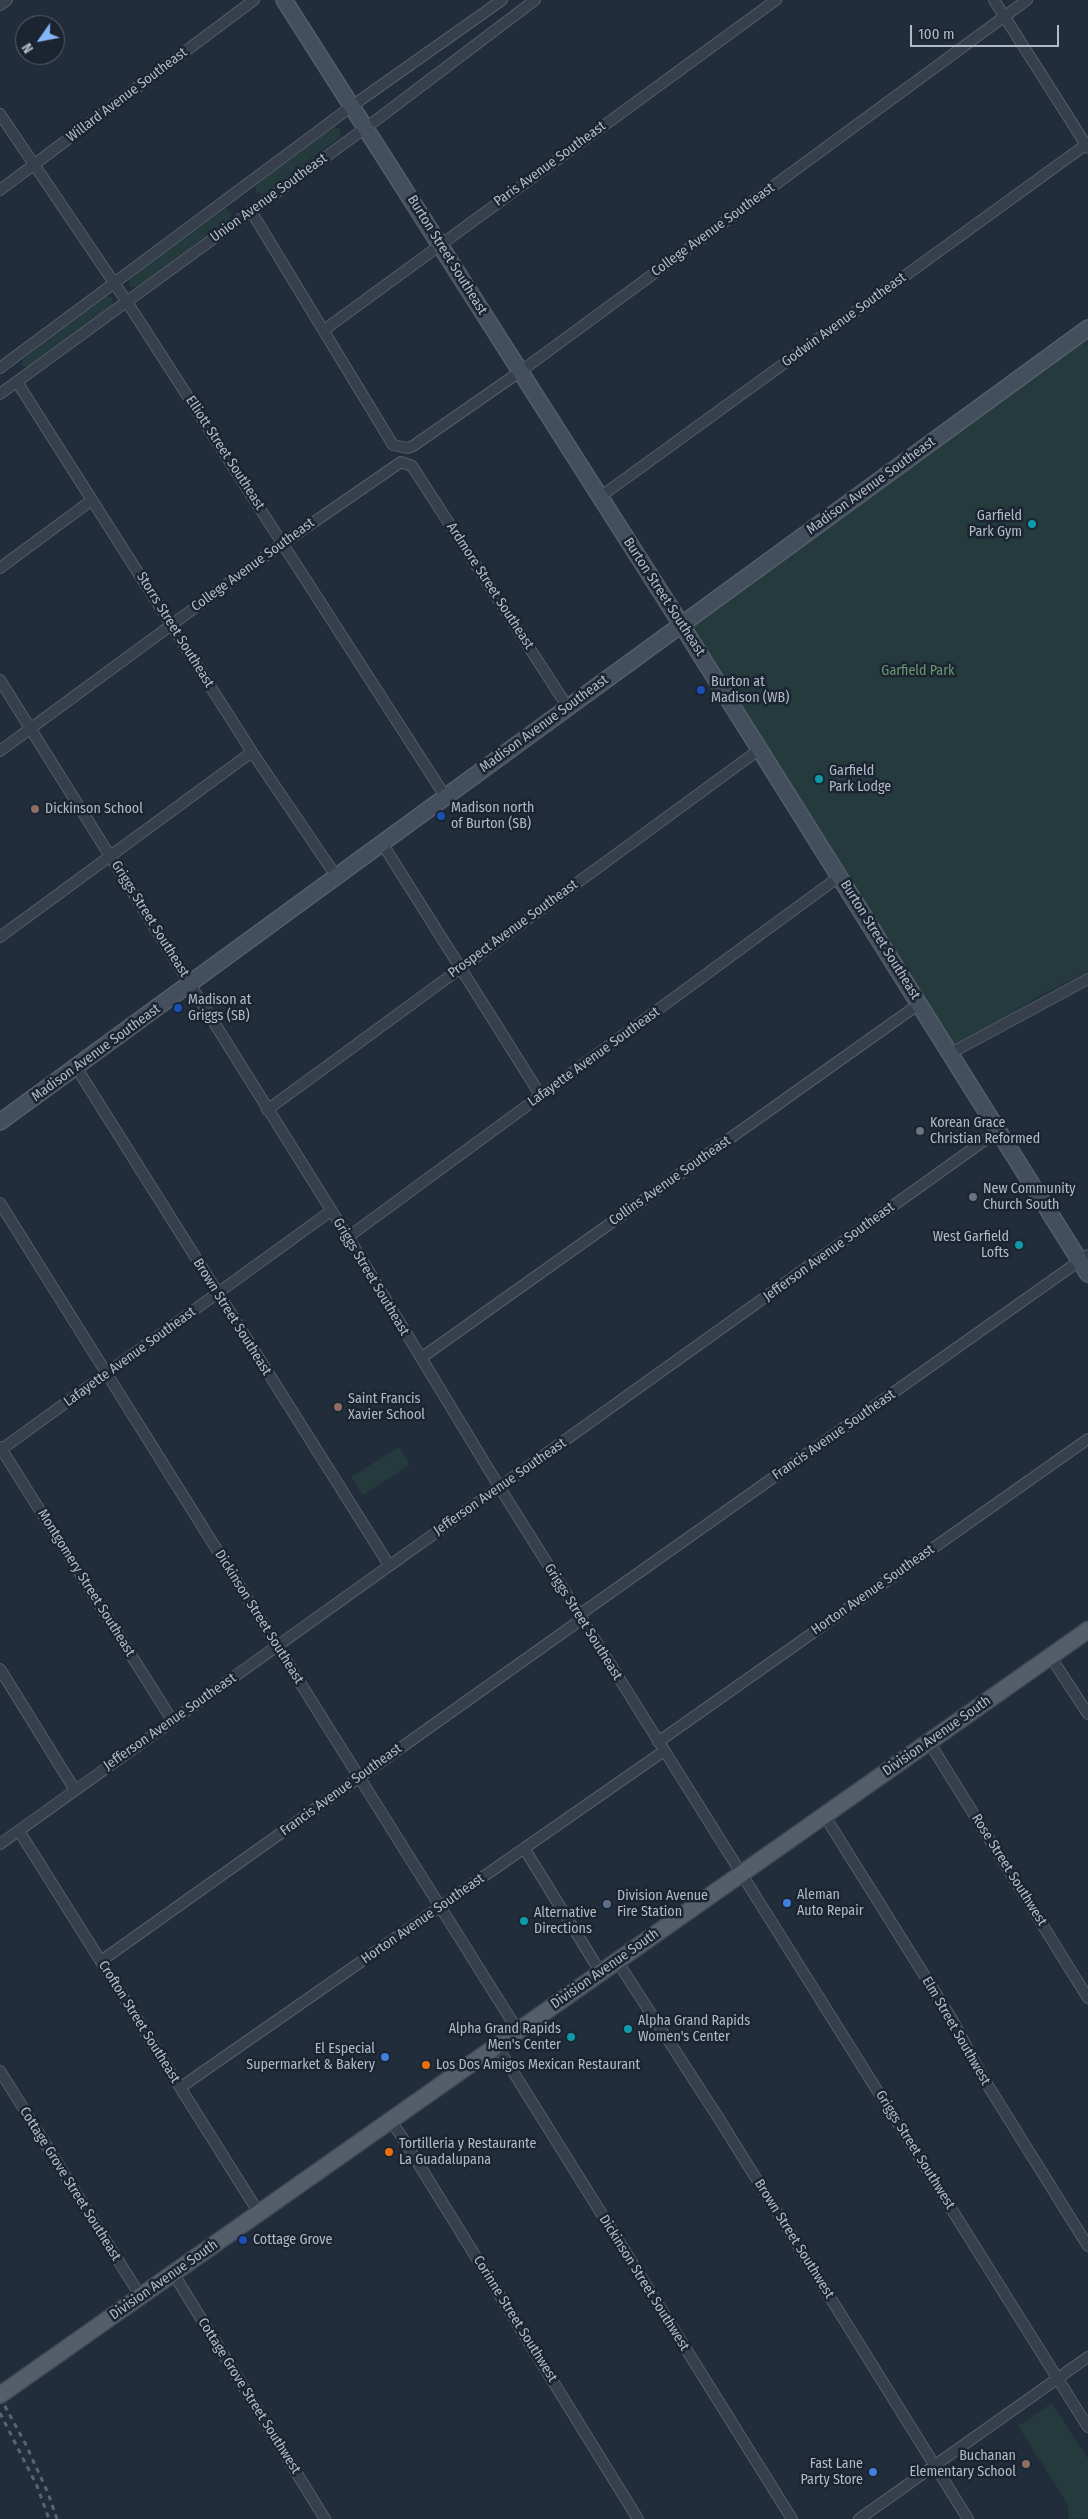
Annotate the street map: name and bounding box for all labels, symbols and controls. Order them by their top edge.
north arrow [15,15,65,65]
scale bar [913,15,1062,47]
text: 100 m [918,25,955,43]
text: N [18,40,37,56]
street label: Willard Avenue Southeast [63,44,191,146]
street label: Paris Avenue Southeast [491,118,609,210]
street label: Union Avenue Southeast [207,150,331,246]
street label: College Avenue Southeast [648,180,778,280]
street label: Burton Street Southeast [403,192,491,318]
street label: Godwin Avenue Southeast [779,269,909,371]
street label: Elliott Street Southeast [182,393,268,513]
street label: Madison Avenue Southeast [803,434,939,538]
place label: Garfield Park Gym [969,508,1022,540]
street label: College Avenue Southeast [188,515,318,615]
marker: Garfield Park Gym [1026,518,1038,530]
street label: Ardmore Street Southeast [443,520,537,652]
street label: Burton Street Southeast [619,535,709,659]
street label: Storrs Street Southeast [133,569,217,691]
park label: Garfield Park [881,663,955,679]
street label: Madison Avenue Southeast [476,672,612,776]
place label: Burton at Madison (WB) [711,674,789,706]
marker: Burton at Madison (WB) [695,684,707,696]
place label: Garfield Park Lodge [829,763,891,796]
marker: Garfield Park Lodge [813,773,825,785]
place label: Madison north of Burton (SB) [451,800,534,832]
place label: Dickinson School [45,801,143,817]
marker: Dickinson School [29,803,41,815]
marker: Madison north of Burton (SB) [435,810,447,822]
street label: Griggs Street Southeast [107,858,193,980]
street label: Prospect Avenue Southeast [445,876,581,982]
street label: Burton Street Southeast [836,877,924,1003]
place label: Madison at Griggs (SB) [188,992,251,1024]
street label: Madison Avenue Southeast [28,1001,164,1105]
marker: Madison at Griggs (SB) [172,1002,184,1014]
street label: Lafayette Avenue Southeast [525,1004,663,1110]
place label: Korean Grace Christian Reformed [930,1115,1040,1148]
marker: Korean Grace Christian Reformed [914,1125,926,1137]
street label: Collins Avenue Southeast [606,1133,734,1229]
place label: New Community Church South [983,1181,1076,1214]
marker: New Community Church South [967,1191,979,1203]
street label: Jefferson Avenue Southeast [760,1199,898,1305]
street label: Griggs Street Southeast [329,1215,413,1339]
place label: West Garfield Lofts [933,1229,1009,1262]
marker: West Garfield Lofts [1013,1239,1025,1251]
street label: Brown Street Southeast [189,1255,275,1379]
street label: Lafayette Avenue Southeast [61,1304,199,1410]
street label: Francis Avenue Southeast [769,1386,899,1484]
place label: Saint Francis Xavier School [348,1391,425,1424]
marker: Saint Francis Xavier School [332,1401,344,1413]
street label: Jefferson Avenue Southeast [431,1435,569,1539]
street label: Montgomery Street Southeast [34,1506,138,1660]
street label: Horton Avenue Southeast [808,1541,938,1639]
street label: Dickinson Street Southeast [211,1547,307,1687]
street label: Griggs Street Southeast [540,1561,626,1683]
street label: Jefferson Avenue Southeast [101,1670,239,1774]
street label: Division Avenue South [880,1692,994,1780]
street label: Francis Avenue Southeast [277,1740,405,1840]
street label: Rose Street Southwest [968,1811,1050,1929]
street label: Horton Avenue Southeast [358,1870,488,1968]
place label: Aleman Auto Repair [797,1887,864,1920]
place label: Division Avenue Fire Station [617,1888,708,1920]
marker: Aleman Auto Repair [781,1897,793,1909]
marker: Division Avenue Fire Station [601,1898,613,1910]
place label: Alternative Directions [534,1905,597,1938]
marker: Alternative Directions [518,1915,530,1927]
street label: Division Avenue South [548,1925,662,2013]
street label: Crofton Street Southeast [95,1958,183,2086]
street label: Elm Street Southwest [918,1974,994,2088]
place label: Alpha Grand Rapids Women's Center [638,2013,750,2045]
place label: Alpha Grand Rapids Men's Center [449,2021,561,2054]
marker: Alpha Grand Rapids Women's Center [622,2023,634,2035]
marker: Alpha Grand Rapids Men's Center [565,2031,577,2043]
place label: El Especial Supermarket & Bakery [246,2041,375,2074]
marker: El Especial Supermarket & Bakery [379,2051,391,2063]
place label: Los Dos Amigos Mexican Restaurant [436,2057,640,2073]
marker: Los Dos Amigos Mexican Restaurant [420,2059,432,2071]
street label: Griggs Street Southwest [872,2088,958,2212]
street label: Cottage Grove Street Southeast [16,2104,124,2264]
place label: Tortilleria y Restaurante La Guadalupana [399,2136,536,2168]
marker: Tortilleria y Restaurante La Guadalupana [383,2146,395,2158]
street label: Brown Street Southwest [750,2176,838,2302]
street label: Dickinson Street Southwest [595,2212,693,2354]
place label: Cottage Grove [253,2232,332,2248]
marker: Cottage Grove [237,2234,249,2246]
street label: Division Avenue South [107,2236,221,2324]
street label: Corinne Street Southwest [469,2253,561,2385]
street label: Cottage Grove Street Southwest [194,2315,304,2477]
place label: Buchanan Elementary School [909,2448,1016,2480]
place label: Fast Lane Party Store [801,2456,863,2488]
marker: Buchanan Elementary School [1020,2458,1032,2470]
marker: Fast Lane Party Store [867,2466,879,2478]

